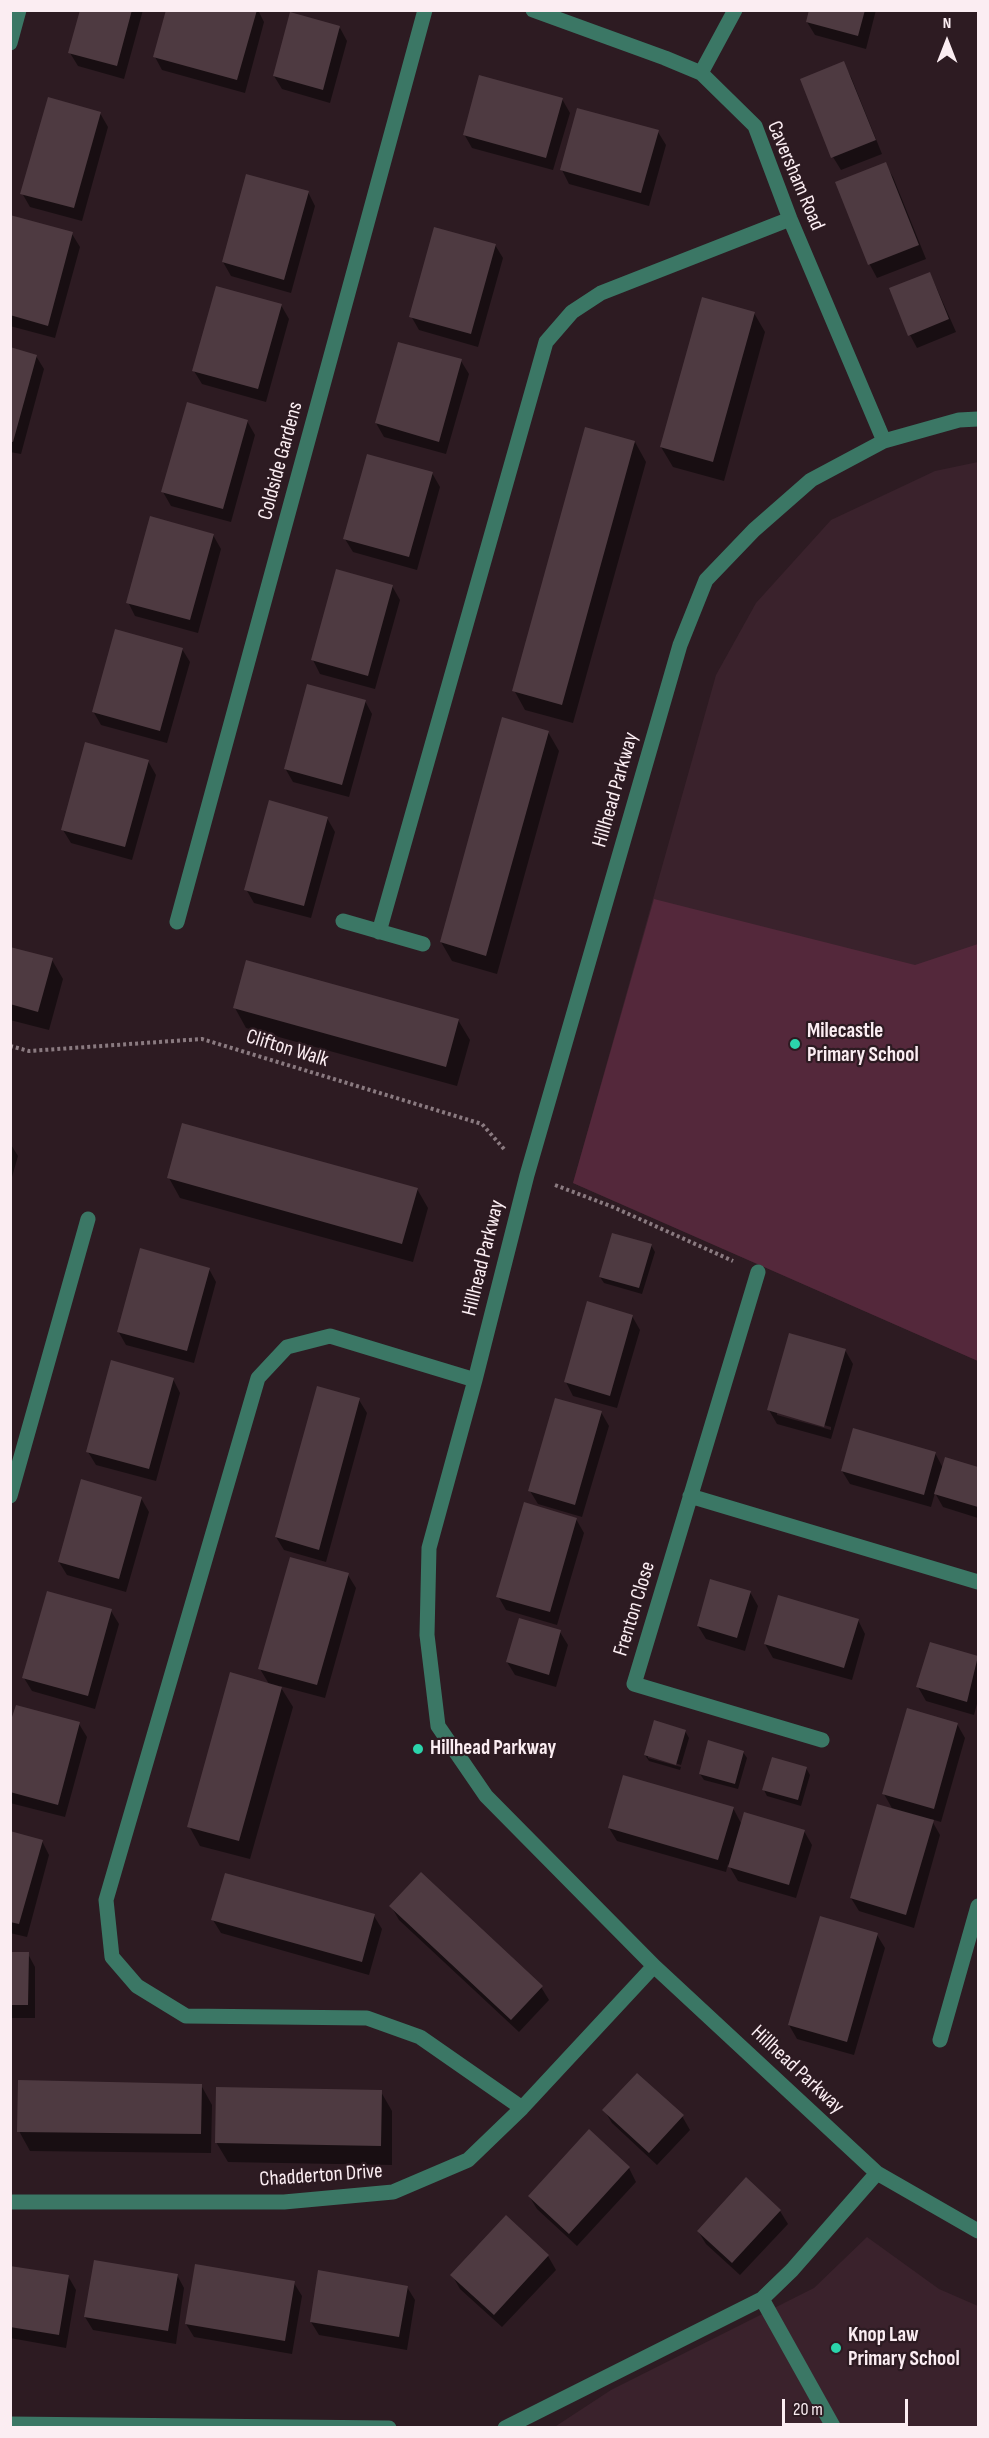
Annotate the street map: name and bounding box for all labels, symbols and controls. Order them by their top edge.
north arrow [917,12,977,72]
text: N [943,14,951,33]
street label: Caversham Road [761,118,829,234]
street label: Coldside Gardens [253,399,309,523]
street label: Hillhead Parkway [588,730,644,850]
place label: Milecastle Primary School [807,1019,919,1069]
street label: Clifton Walk [243,1025,331,1073]
marker: Milecastle Primary School [788,1037,802,1051]
street label: Hillhead Parkway [457,1198,511,1318]
street label: Frenton Close [609,1559,661,1659]
place label: Hillhead Parkway [430,1736,556,1762]
marker: Hillhead Parkway [411,1742,425,1756]
street label: Hillhead Parkway [745,2020,849,2120]
street label: Chadderton Drive [259,2159,383,2193]
place label: Knop Law Primary School [848,2323,960,2373]
marker: Knop Law Primary School [829,2341,843,2355]
scale bar [785,2387,911,2425]
text: 20 m [793,2399,823,2420]

